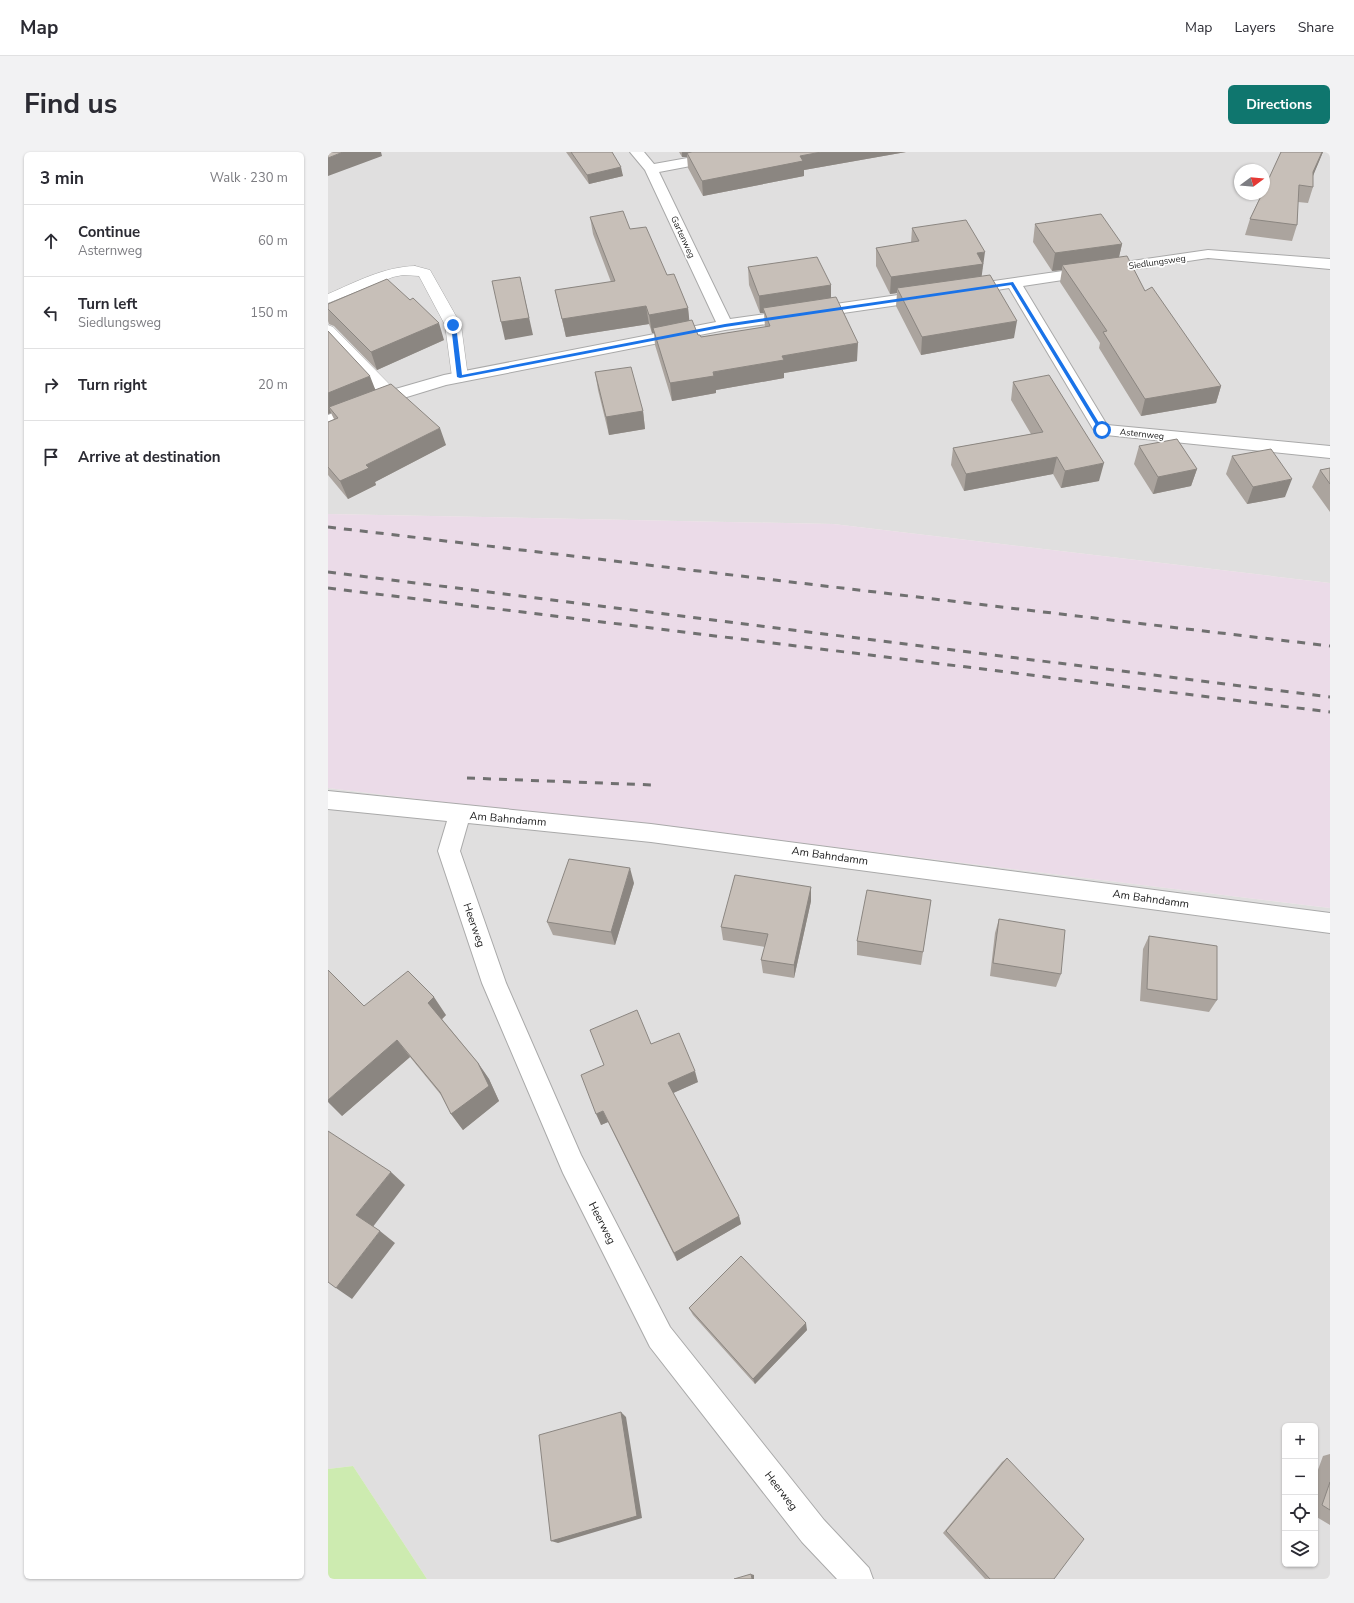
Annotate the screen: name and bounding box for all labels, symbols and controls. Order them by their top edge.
text: Map [20,15,58,41]
text: Map [1185,18,1212,37]
text: Layers [1234,18,1276,37]
text: Share [1298,18,1334,37]
text: Find us [24,85,118,123]
button: Directions [1228,85,1330,124]
north arrow [1234,164,1270,200]
text: 3 min [40,167,84,190]
text: Walk · 230 m [210,169,288,187]
street label: Gartenweg [668,214,698,260]
text: Continue [78,222,140,242]
icon: ahead [40,230,62,252]
text: 60 m [258,232,288,250]
text: Asternweg [78,242,142,260]
street label: Siedlungsweg [1128,252,1186,272]
text: Turn left [78,294,137,314]
icon: left [40,302,62,324]
text: 150 m [250,304,288,322]
text: Siedlungsweg [78,314,161,332]
route end [444,316,462,334]
icon: right [40,374,62,396]
text: Turn right [78,375,147,395]
text: 20 m [258,376,288,394]
route start [1093,421,1111,439]
street label: Asternweg [1119,426,1165,442]
icon: arrive [40,446,62,468]
text: Arrive at destination [78,447,221,467]
street label: Am Bahndamm [469,808,547,830]
street label: Am Bahndamm [791,843,869,869]
street label: Am Bahndamm [1112,886,1190,912]
street label: Heerweg [459,901,489,949]
street label: Heerweg [585,1199,619,1247]
map controls [1282,1423,1318,1567]
button: + [1282,1423,1318,1459]
button: − [1282,1459,1318,1495]
street label: Heerweg [761,1468,801,1514]
button: locate [1282,1495,1318,1531]
button: layers [1282,1531,1318,1567]

